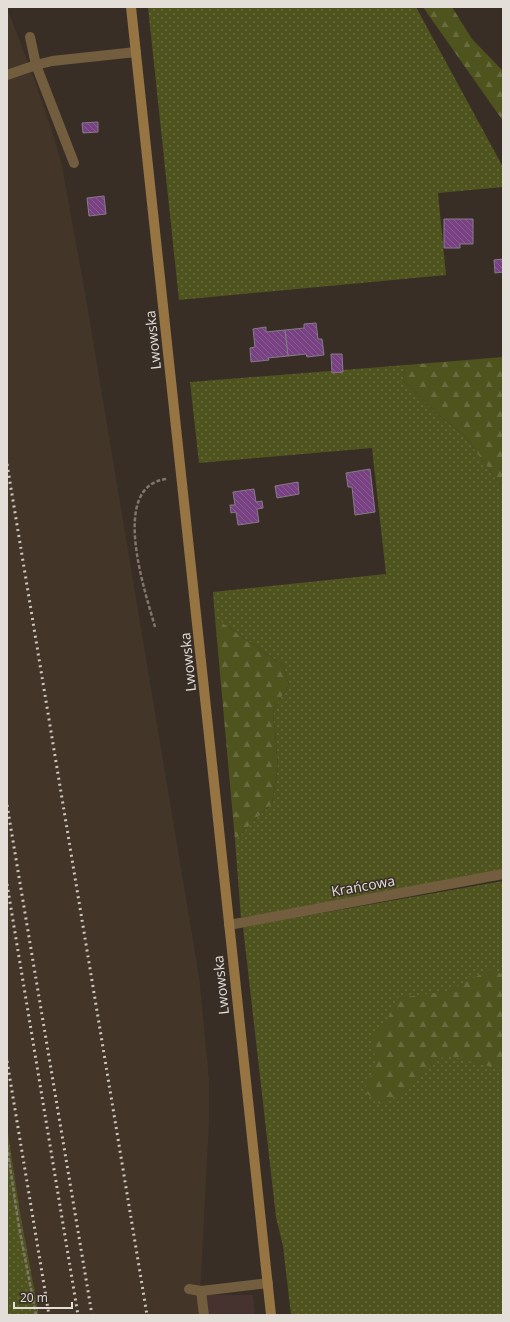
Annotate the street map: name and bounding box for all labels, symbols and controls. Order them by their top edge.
street label: Lwowska [140,310,165,371]
street label: Lwowska [175,632,200,693]
street label: Krańcowa [330,871,396,900]
street label: Lwowska [208,955,233,1016]
scale bar [14,1284,72,1310]
text: 20 m [20,1289,48,1306]

